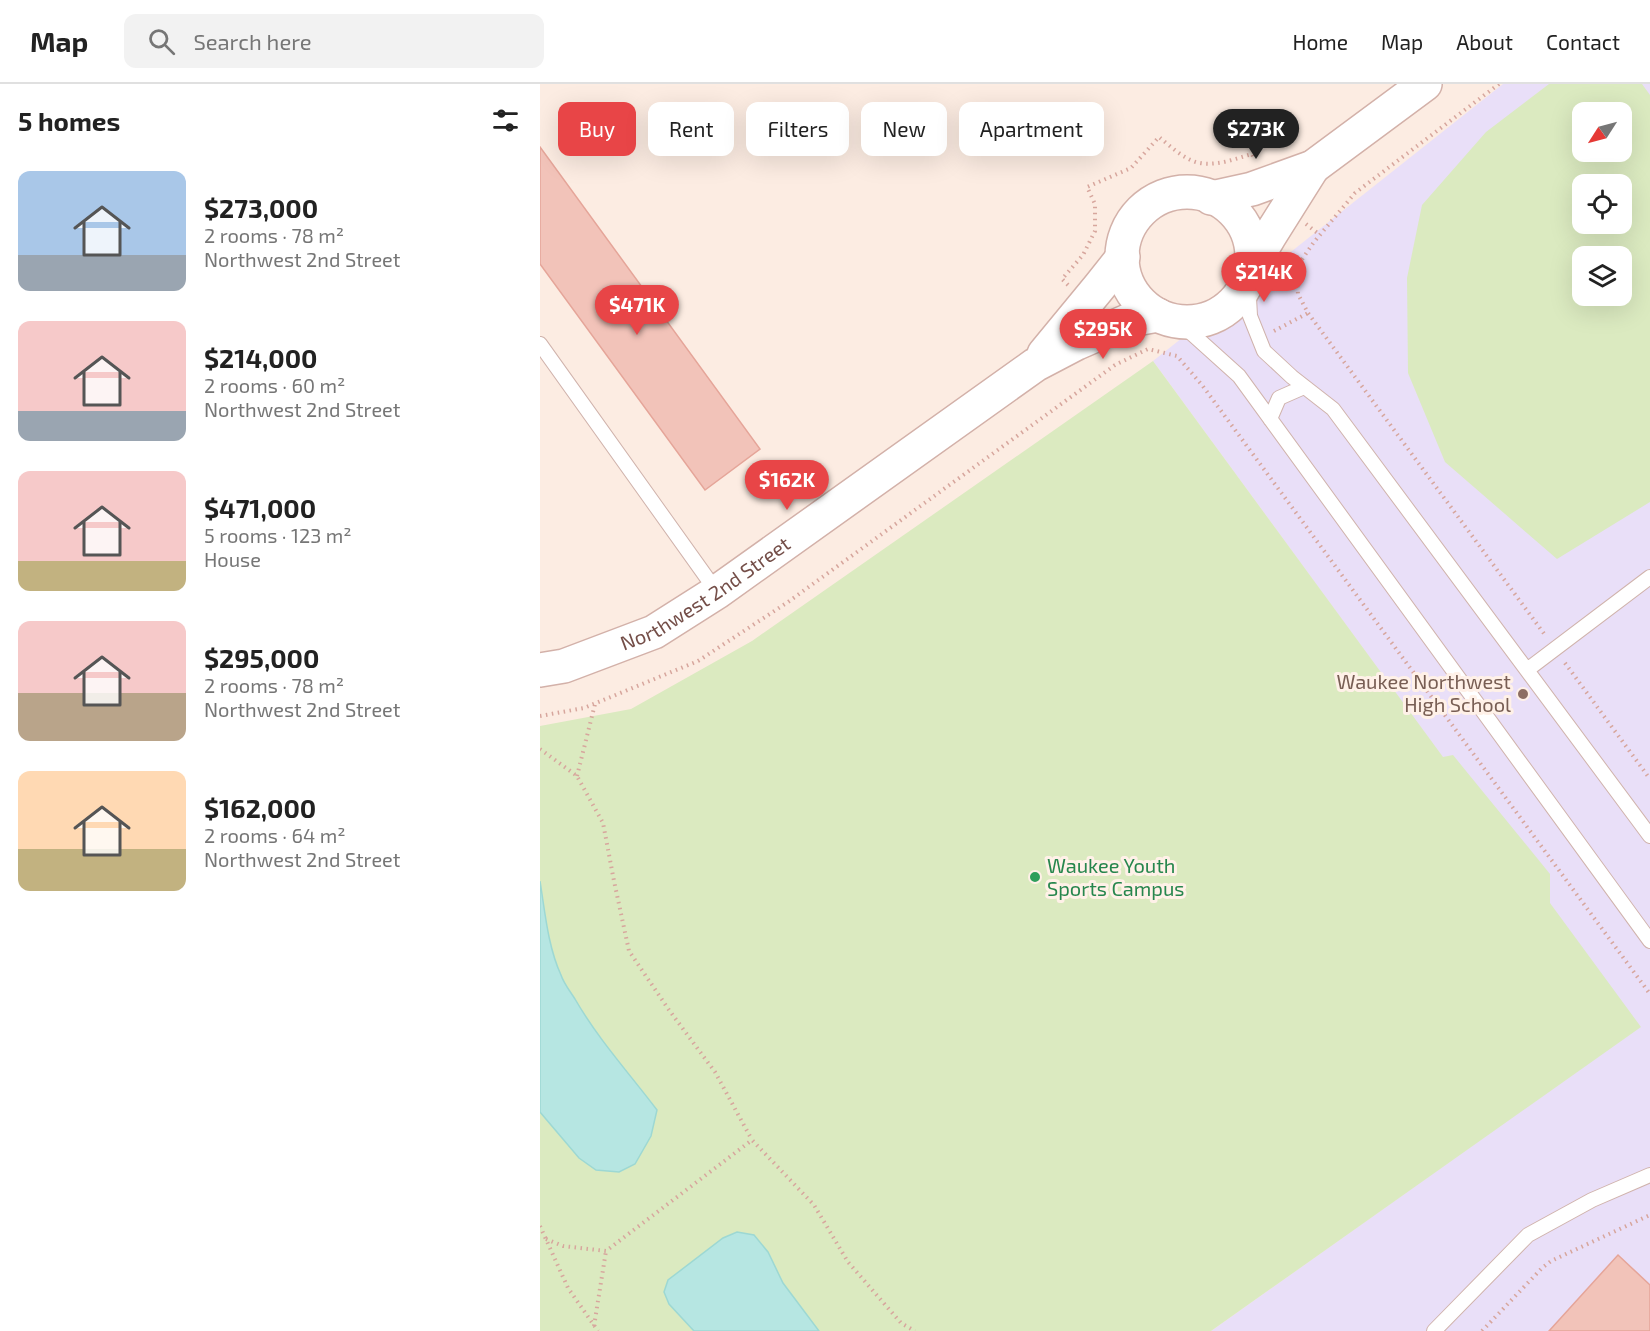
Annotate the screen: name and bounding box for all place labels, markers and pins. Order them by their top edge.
pin: $273K [1214,109,1298,160]
pin: $214K [1222,252,1306,303]
pin: $471K [595,285,679,336]
pin: $295K [1061,309,1145,360]
pin: $162K [745,460,829,511]
place label: Waukee Northwest High School [1336,669,1511,716]
marker: Waukee Northwest High School [1516,687,1530,701]
place label: Waukee Youth Sports Campus [1047,853,1185,900]
marker: Waukee Youth Sports Campus [1028,870,1042,884]

